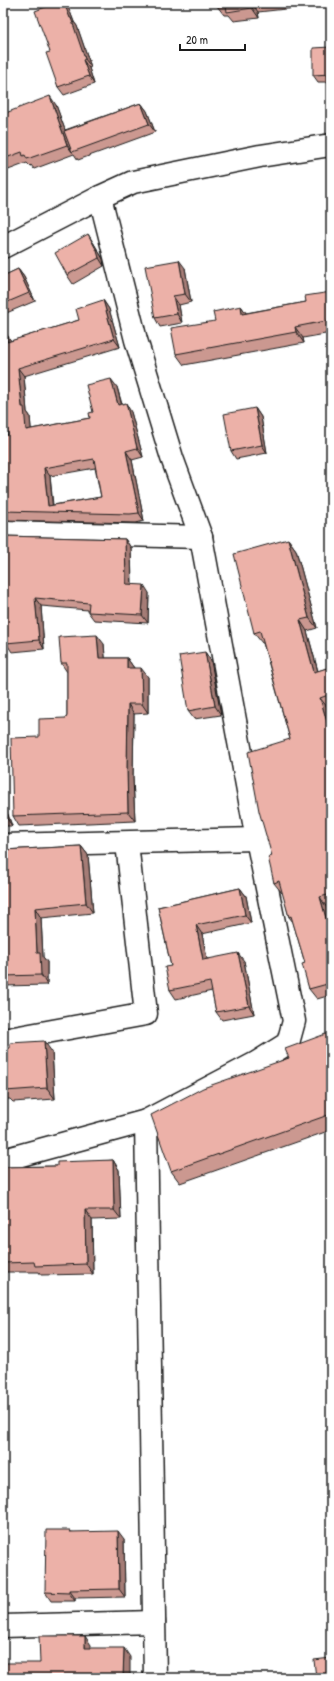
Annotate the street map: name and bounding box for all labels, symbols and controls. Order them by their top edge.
scale bar [180,26,245,52]
text: 20 m [186,31,208,48]

